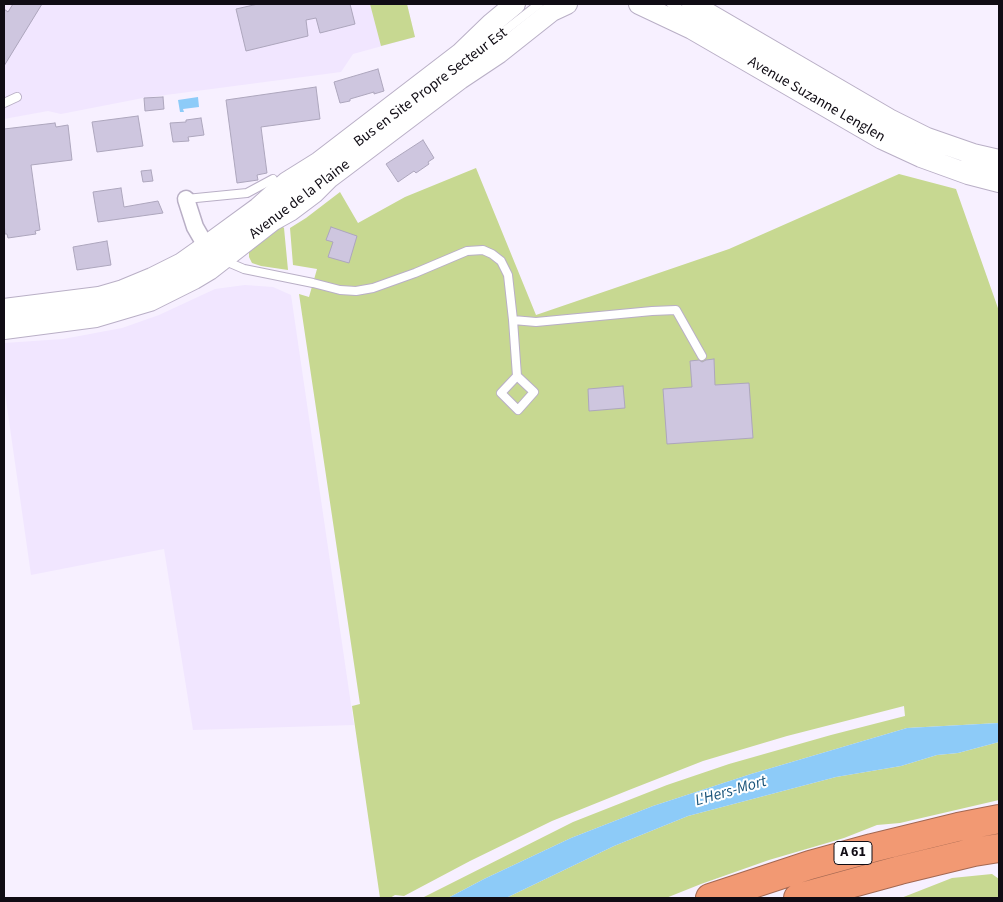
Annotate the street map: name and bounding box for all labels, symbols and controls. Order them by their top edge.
street label: Bus en Site Propre Secteur Est [351,24,511,152]
street label: Avenue Suzanne Lenglen [744,53,888,147]
street label: Avenue de la Plaine [246,156,354,244]
water label: L'Hers-Mort [693,773,769,811]
road number: A 61 [834,841,872,864]

